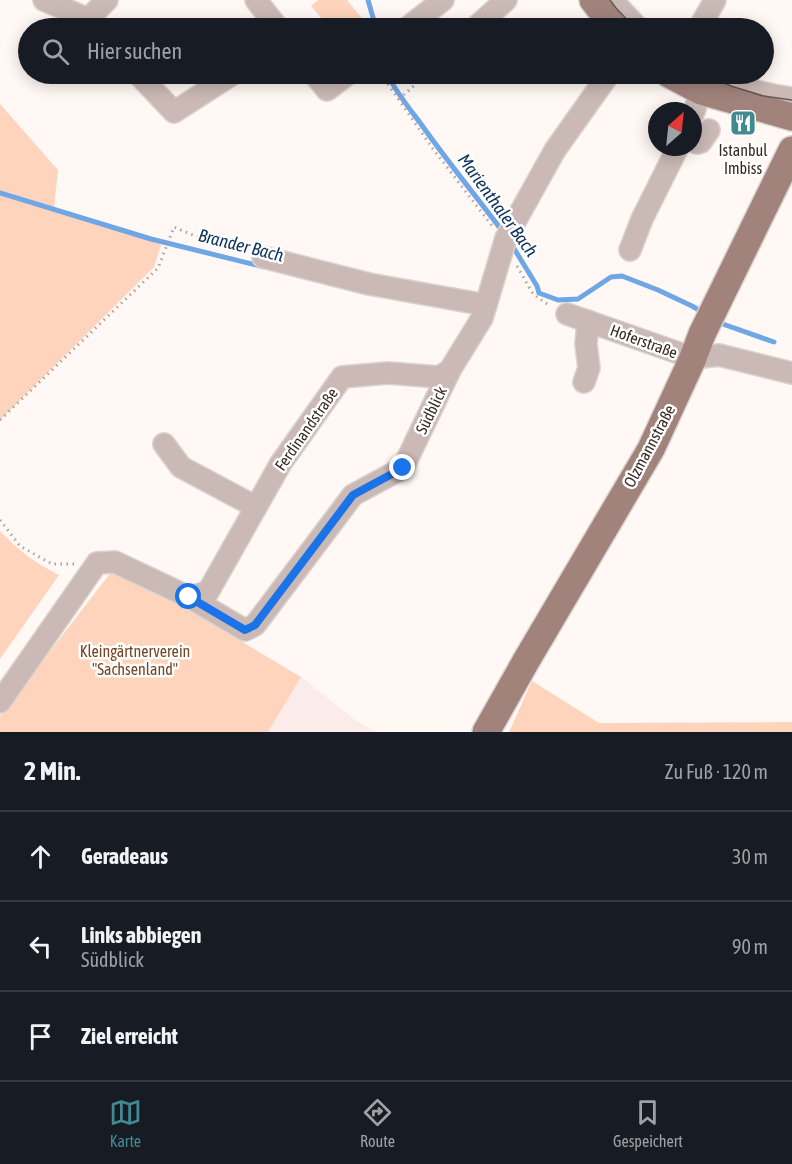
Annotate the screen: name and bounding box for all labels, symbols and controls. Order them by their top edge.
search box [18,18,774,84]
icon: search [39,35,72,68]
text: Hier suchen [87,38,182,64]
north arrow [648,102,702,156]
restaurant icon: Istanbul Imbiss [728,108,758,138]
place label: Istanbul Imbiss [718,141,768,177]
water label: Marienthaler Bach [454,150,542,261]
water label: Brander Bach [196,224,286,266]
street label: Hoferstraße [608,321,680,361]
street label: Südblick [412,383,450,437]
street label: Ferdinandstraße [271,384,341,474]
street label: Olzmannstraße [620,402,678,490]
route end [389,454,415,480]
route start [175,583,201,609]
park label: Kleingärtnerverein "Sachsenland" [80,642,190,678]
text: 2 Min. [24,756,80,786]
text: Zu Fuß · 120 m [665,760,768,783]
icon: ahead [24,840,57,873]
text: Geradeaus [81,843,168,869]
text: 30 m [732,845,768,868]
text: Links abbiegen [81,922,202,948]
icon: left [24,930,57,963]
text: 90 m [732,935,768,958]
text: Südblick [81,948,144,971]
icon: arrive [24,1020,57,1053]
text: Ziel erreicht [81,1023,178,1049]
tab: Karte [109,1096,142,1150]
tab: Route [360,1096,395,1150]
tab: Gespeichert [613,1096,683,1150]

